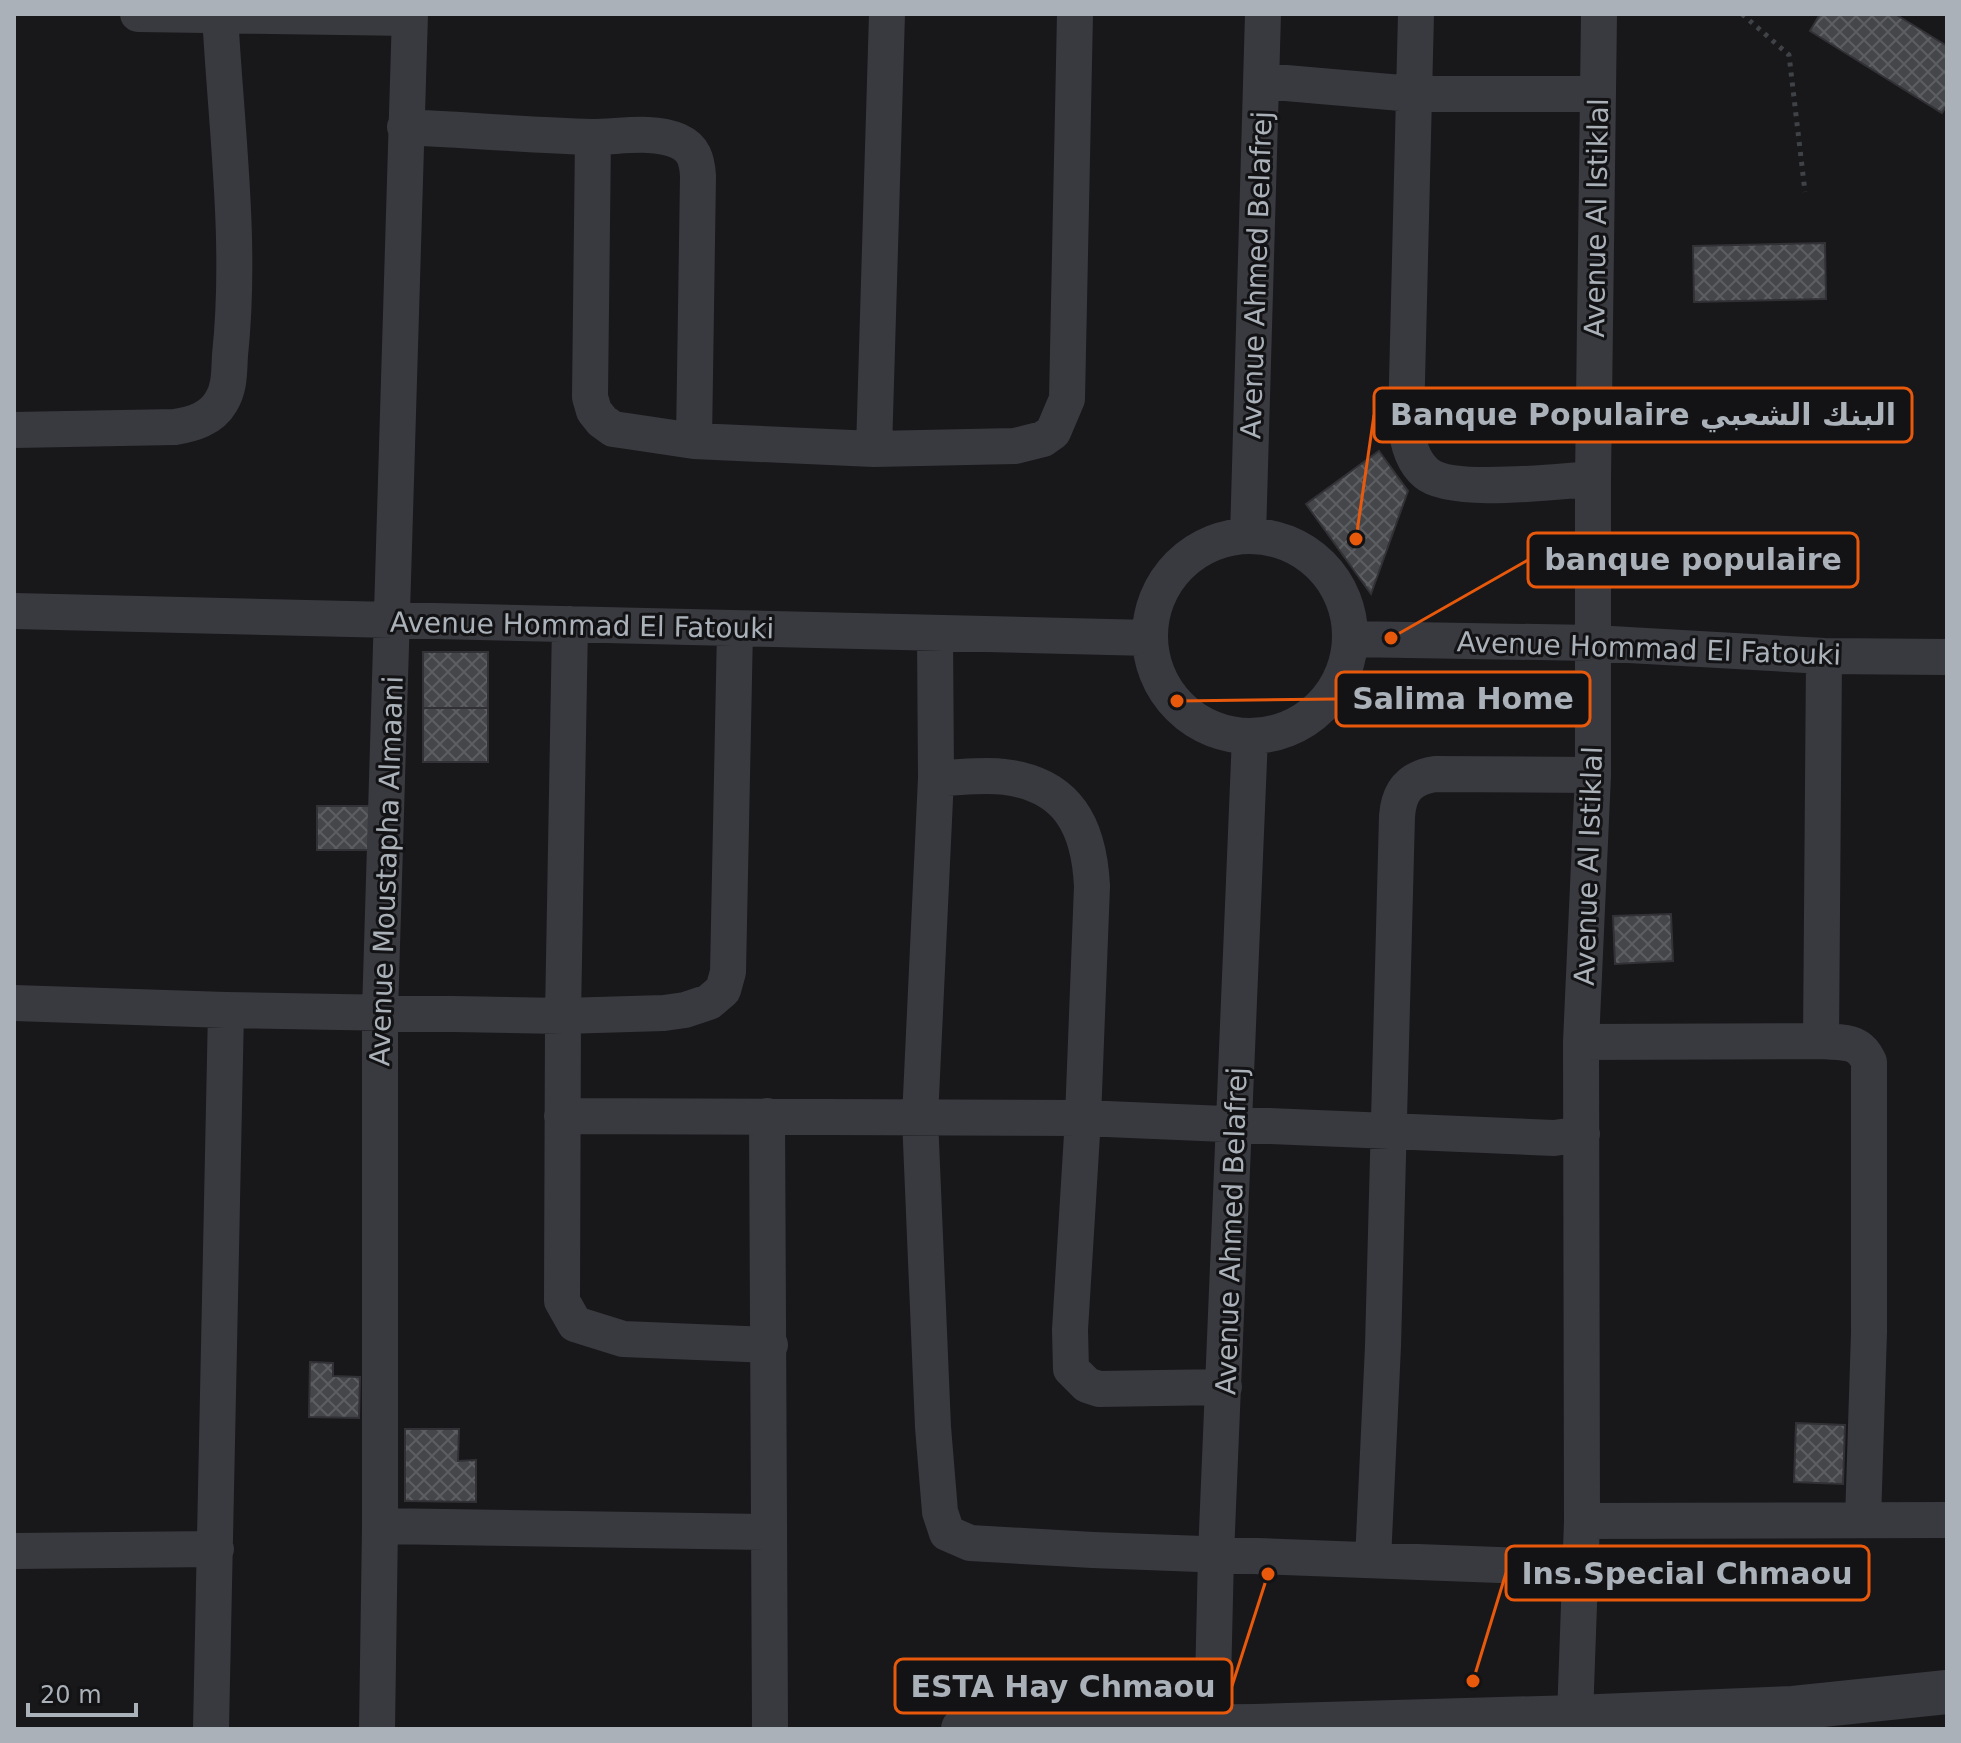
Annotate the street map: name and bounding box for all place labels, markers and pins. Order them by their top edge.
callout: Banque Populaire البنك الشعبي [1374,388,1912,442]
callout: banque populaire [1528,533,1858,587]
callout: Salima Home [1336,672,1590,726]
callout: Ins.Special Chmaou [1506,1546,1869,1600]
callout: ESTA Hay Chmaou [895,1659,1232,1713]

